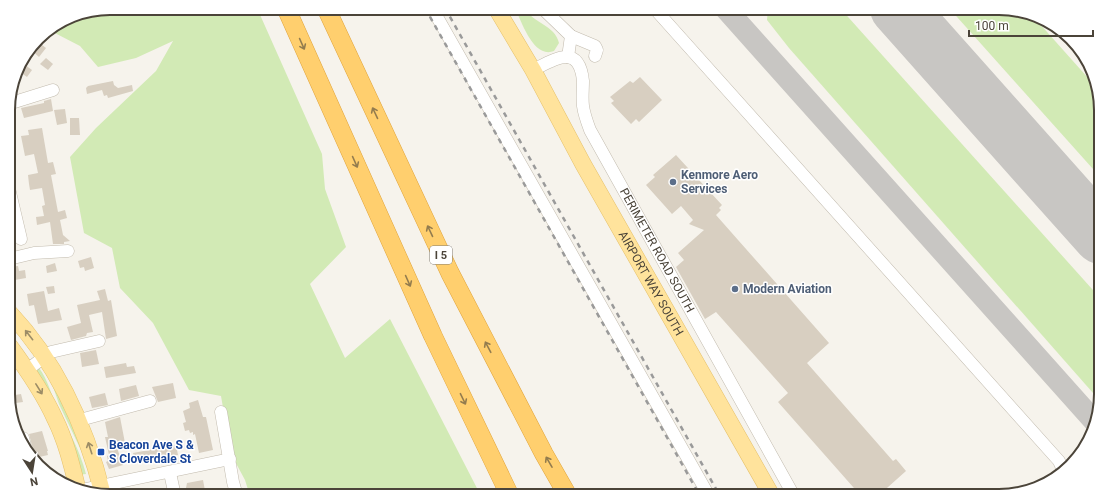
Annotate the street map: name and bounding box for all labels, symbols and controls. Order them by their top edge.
scale bar [969,12,1093,38]
text: 100 m [975,19,1009,33]
one-way arrow [299,37,306,49]
one-way arrow [371,107,378,119]
one-way arrow [352,156,359,168]
place label: Kenmore Aero Services [681,168,758,196]
marker: Kenmore Aero Services [668,177,678,187]
street label: PERIMETER ROAD SOUTH [617,186,697,315]
one-way arrow [426,225,433,237]
street label: AIRPORT WAY SOUTH [616,229,686,338]
road number: I 5 [430,246,452,264]
one-way arrow [405,274,412,286]
place label: Modern Aviation [743,282,832,296]
marker: Modern Aviation [730,284,740,294]
one-way arrow [25,329,33,340]
one-way arrow [484,341,491,353]
one-way arrow [35,383,43,395]
one-way arrow [460,392,467,404]
place label: Beacon Ave S & S Cloverdale St [109,438,194,466]
one-way arrow [86,443,94,455]
marker: Beacon Ave S & S Cloverdale St [96,447,106,457]
north arrow [12,452,52,492]
one-way arrow [544,456,552,468]
text: N [29,474,39,489]

